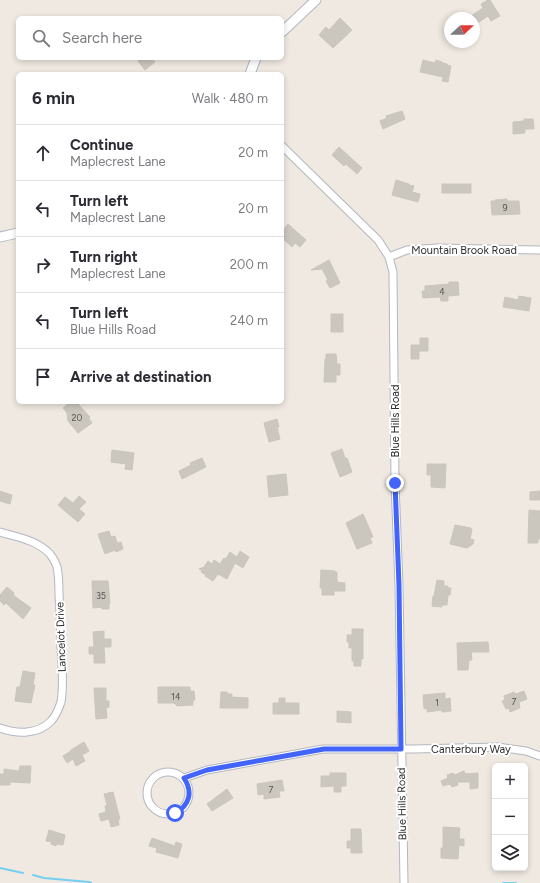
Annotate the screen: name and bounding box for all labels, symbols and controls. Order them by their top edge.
north arrow [444,12,480,48]
search box [16,16,284,60]
icon: search [30,27,52,49]
text: Search here [62,29,142,47]
text: 6 min [32,88,75,108]
text: Walk · 480 m [192,91,268,106]
text: Continue [70,136,133,154]
icon: ahead [32,142,54,164]
text: 20 m [238,145,268,160]
text: Maplecrest Lane [70,154,166,169]
text: Turn left [70,192,128,210]
icon: left [32,198,54,220]
text: 20 m [238,201,268,216]
house number: 9 [502,202,508,213]
text: Maplecrest Lane [70,210,166,225]
street label: Mountain Brook Road [411,244,517,257]
text: Turn right [70,248,138,266]
icon: right [32,254,54,276]
text: 200 m [230,257,268,272]
text: Maplecrest Lane [70,266,166,281]
house number: 4 [439,286,445,297]
text: Turn left [70,304,128,322]
icon: left [32,310,54,332]
text: 240 m [230,313,268,328]
text: Blue Hills Road [70,322,156,337]
icon: arrive [32,366,54,388]
text: Arrive at destination [70,368,211,386]
street label: Blue Hills Road [389,385,402,457]
house number: 20 [72,412,83,423]
route end [386,474,404,492]
house number: 35 [96,590,106,601]
street label: Lancelot Drive [53,602,69,672]
house number: 14 [171,691,181,702]
house number: 7 [512,696,517,707]
house number: 1 [435,697,439,708]
street label: Canterbury Way [431,743,511,756]
map controls [492,763,528,871]
button: + [492,763,528,799]
street label: Blue Hills Road [395,767,409,841]
house number: 7 [269,784,274,795]
button: − [492,799,528,835]
route start [166,804,184,822]
button: layers [492,835,528,871]

